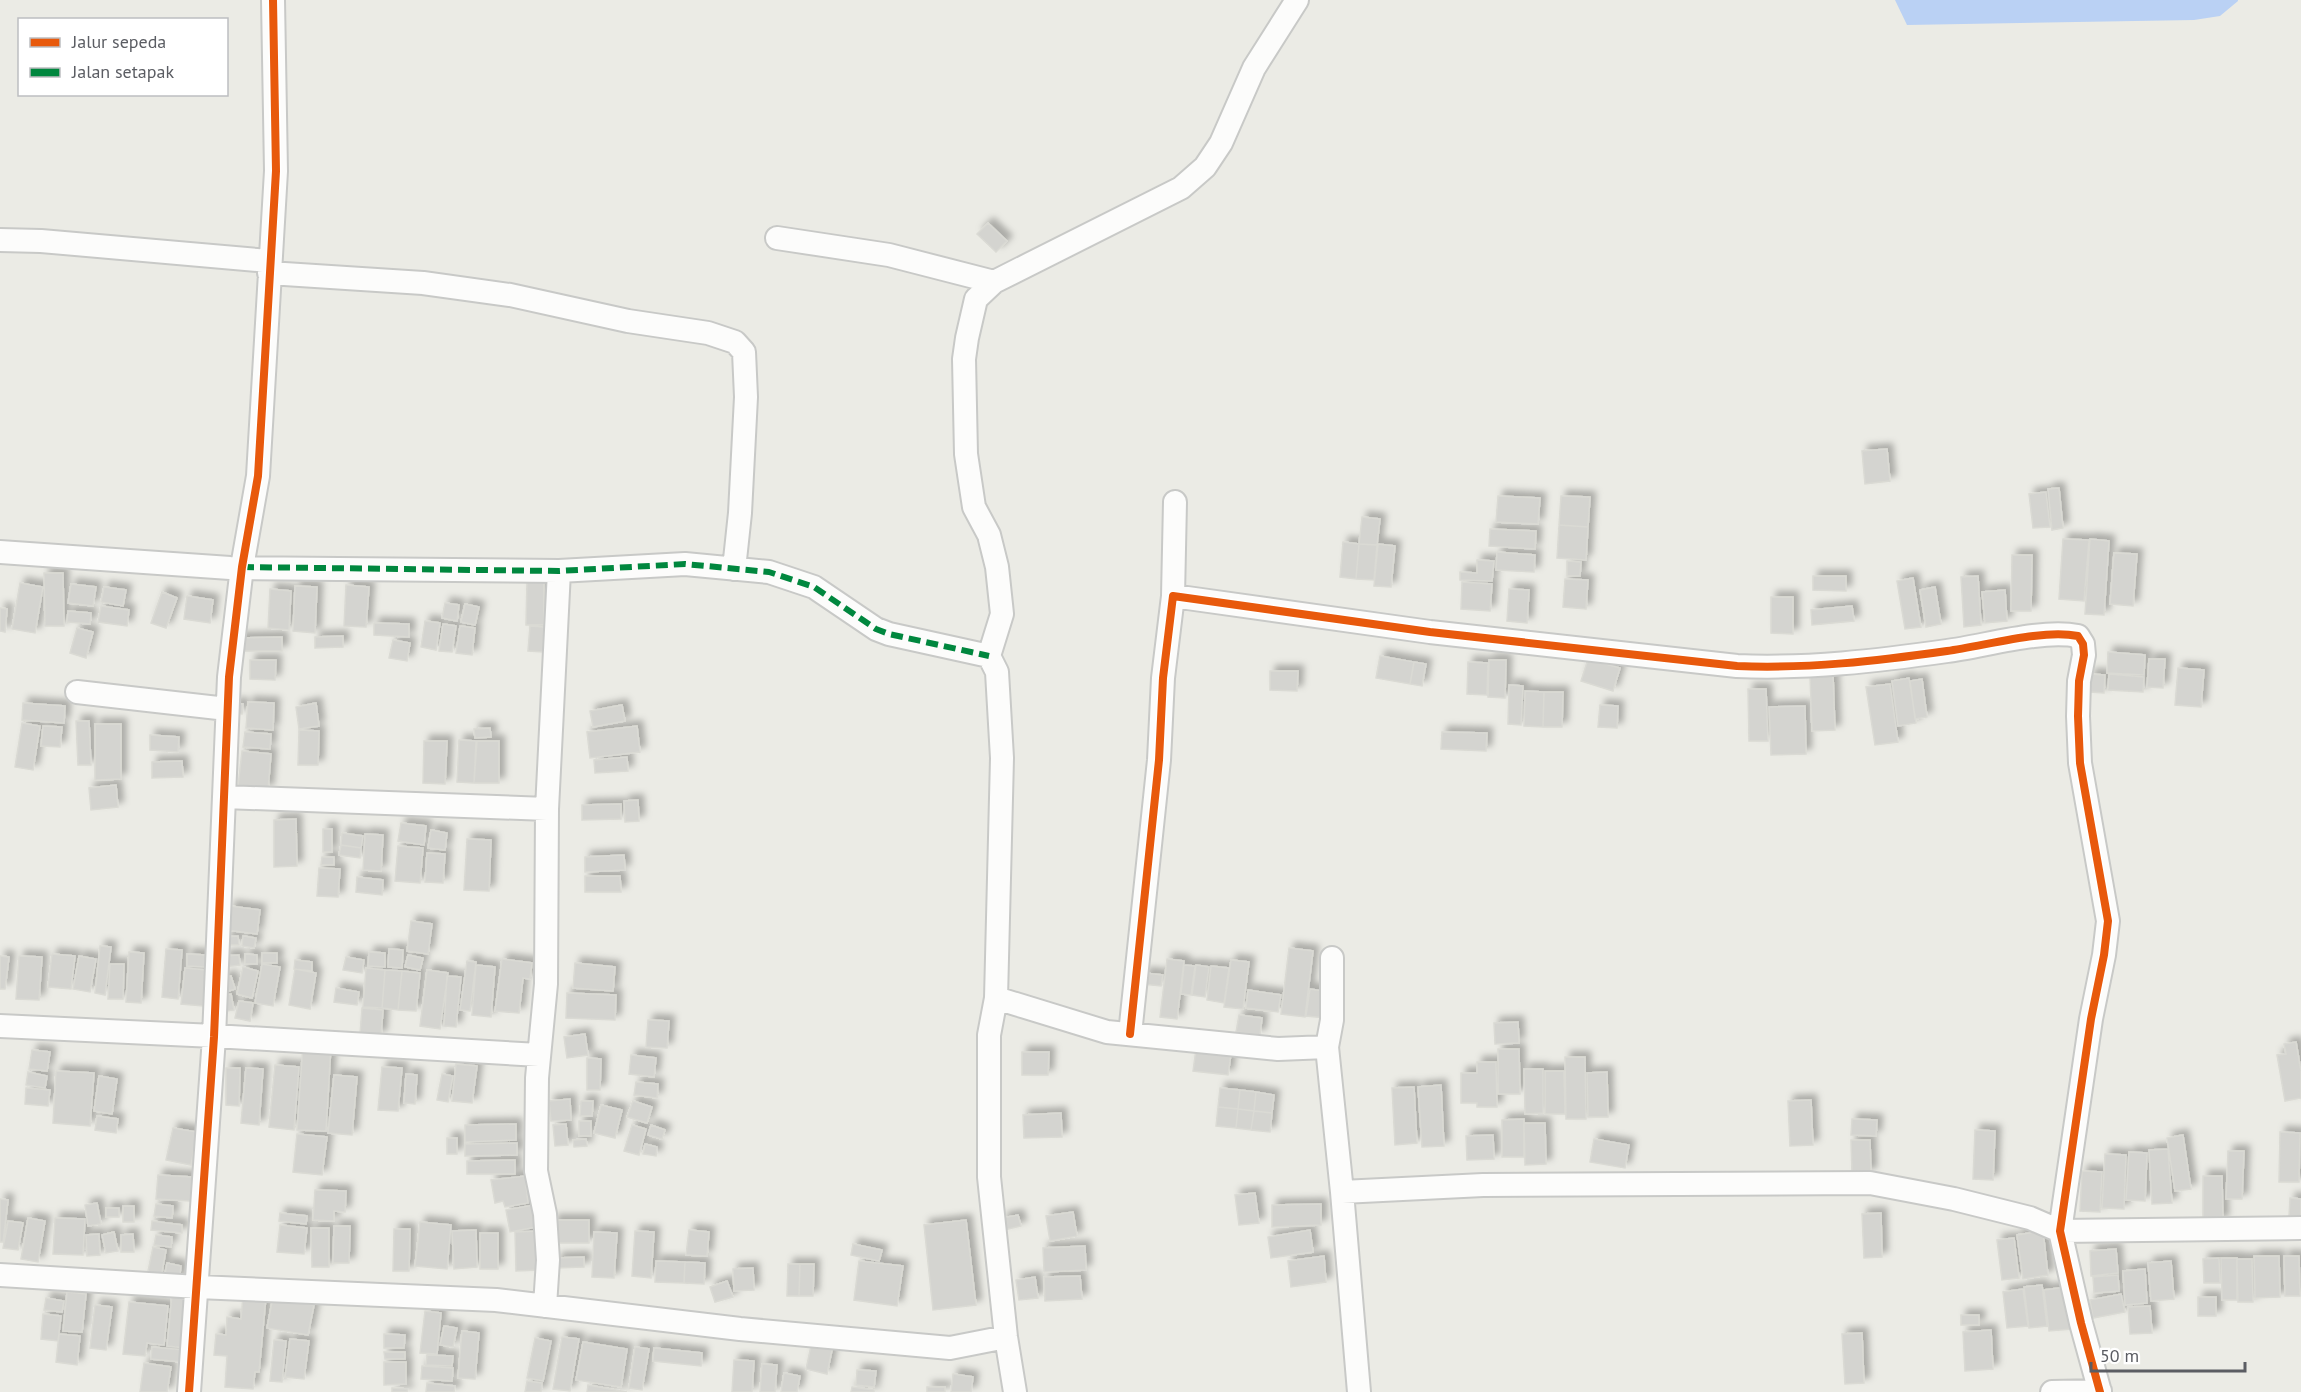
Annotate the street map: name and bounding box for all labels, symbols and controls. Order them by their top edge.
legend [18,18,228,96]
text: Jalur sepeda [71,30,166,53]
text: Jalan setapak [71,60,174,83]
scale bar [2091,1335,2246,1373]
text: 50 m [2100,1344,2139,1367]

